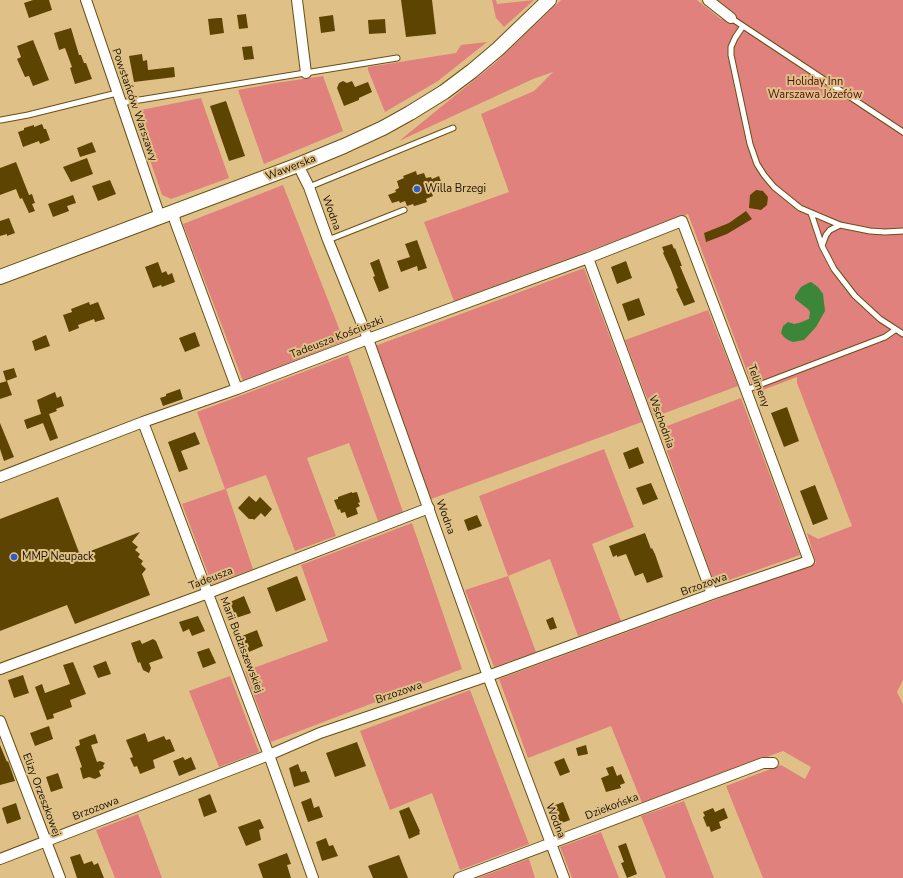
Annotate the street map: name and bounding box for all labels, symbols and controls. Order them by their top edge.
street label: Powstańców Warszawy [108,47,160,163]
park label: Holiday Inn Warszawa Józefów [768,75,862,101]
street label: Wawerska [264,152,318,184]
place label: Willa Brzegi [425,182,486,196]
marker: Willa Brzegi [412,184,422,194]
street label: Wodna [319,194,343,232]
street label: Tadeusza Kościuszki [288,314,386,362]
street label: Telimeny [744,363,772,409]
street label: Wschodnia [645,394,677,450]
street label: Wodna [433,498,457,536]
place label: MMP Neupack [22,550,94,564]
marker: MMP Neupack [9,552,19,562]
street label: Tadeusza [187,565,235,593]
street label: Brzozowa [679,571,729,599]
street label: Marii Budziszewskiej [217,595,265,695]
street label: Brzozowa [374,679,424,707]
street label: Elizy Orzeszkowej [19,751,63,839]
street label: Dziekońska [584,791,640,823]
street label: Brzozowa [71,794,121,824]
street label: Wodna [542,802,568,840]

